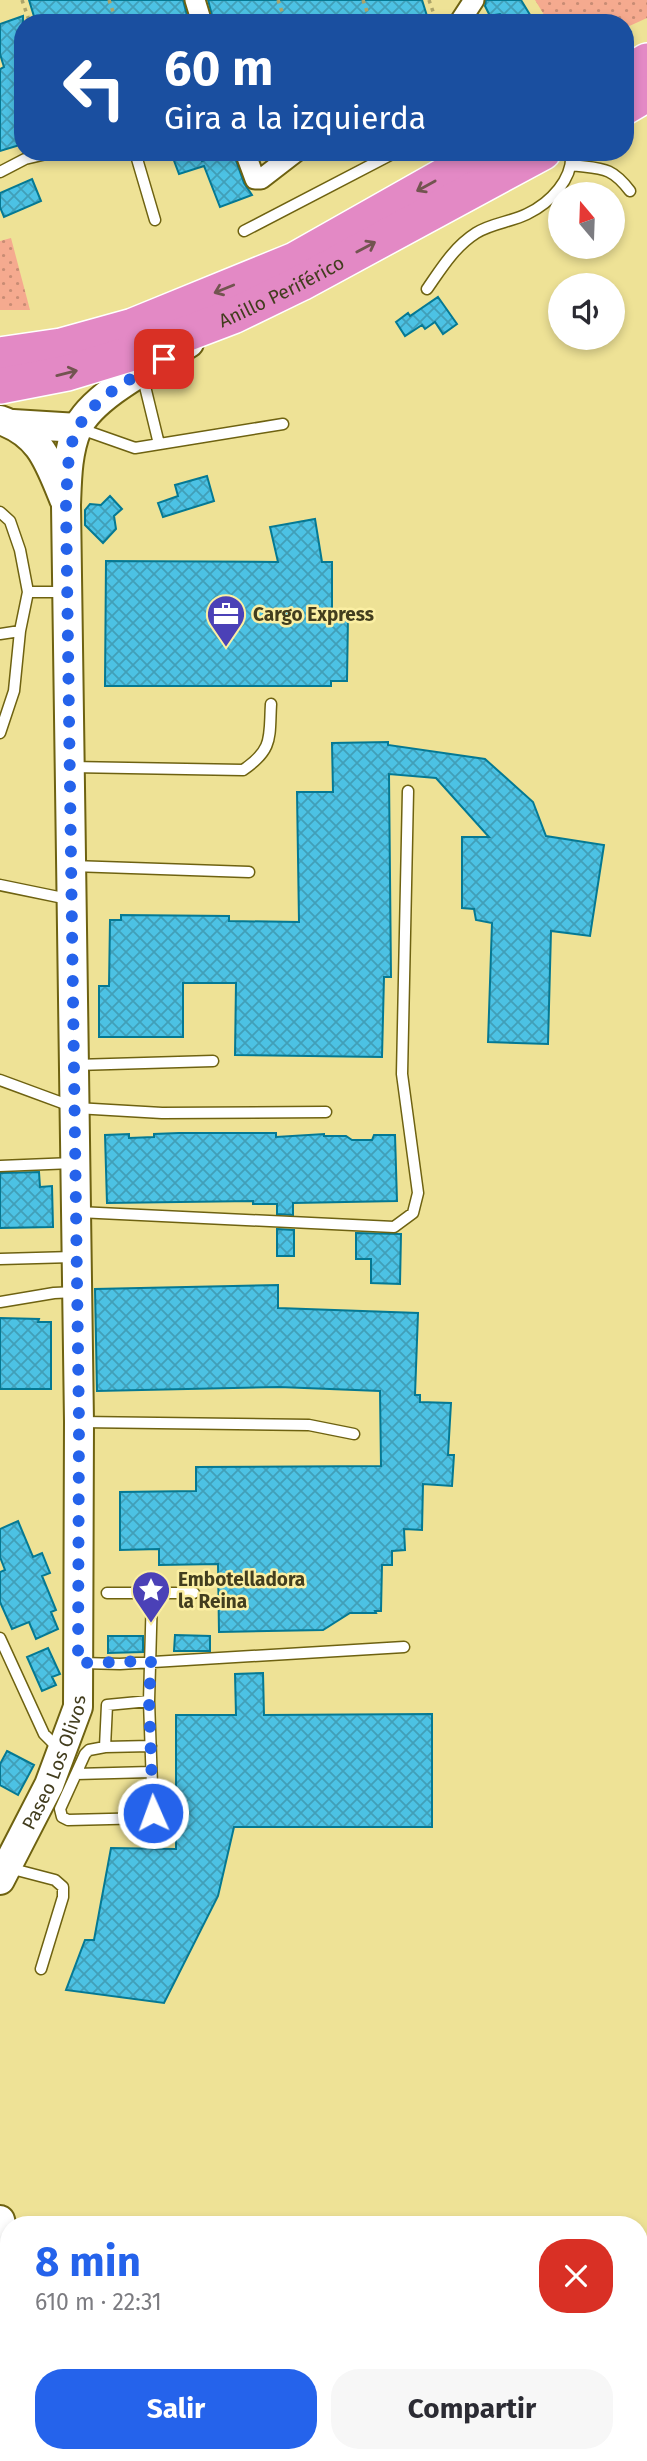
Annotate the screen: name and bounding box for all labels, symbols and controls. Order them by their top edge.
text: 60 m [164,39,273,98]
icon: left [49,42,140,133]
text: Gira a la izquierda [164,99,426,137]
one-way arrow [416,180,437,193]
north arrow [548,182,625,259]
map controls [548,182,625,350]
one-way arrow [355,240,376,254]
street label: Anillo Periférico [216,251,348,332]
button: sound [548,273,625,350]
one-way arrow [213,283,235,296]
pin [134,329,194,389]
icon: arrive [145,340,183,378]
one-way arrow [55,366,78,379]
office icon: Cargo Express [205,593,247,648]
place label: Cargo Express [253,603,374,626]
place label: Embotelladora la Reina [178,1568,305,1613]
place icon: Embotelladora la Reina [130,1569,172,1624]
street label: Paseo Los Olivos [17,1695,90,1833]
position arrow [116,1776,190,1850]
text: 8 min [35,2237,141,2287]
button: close [539,2239,613,2313]
text: 610 m · 22:31 [35,2288,162,2316]
button: Salir [35,2369,317,2449]
button: Compartir [331,2369,613,2449]

